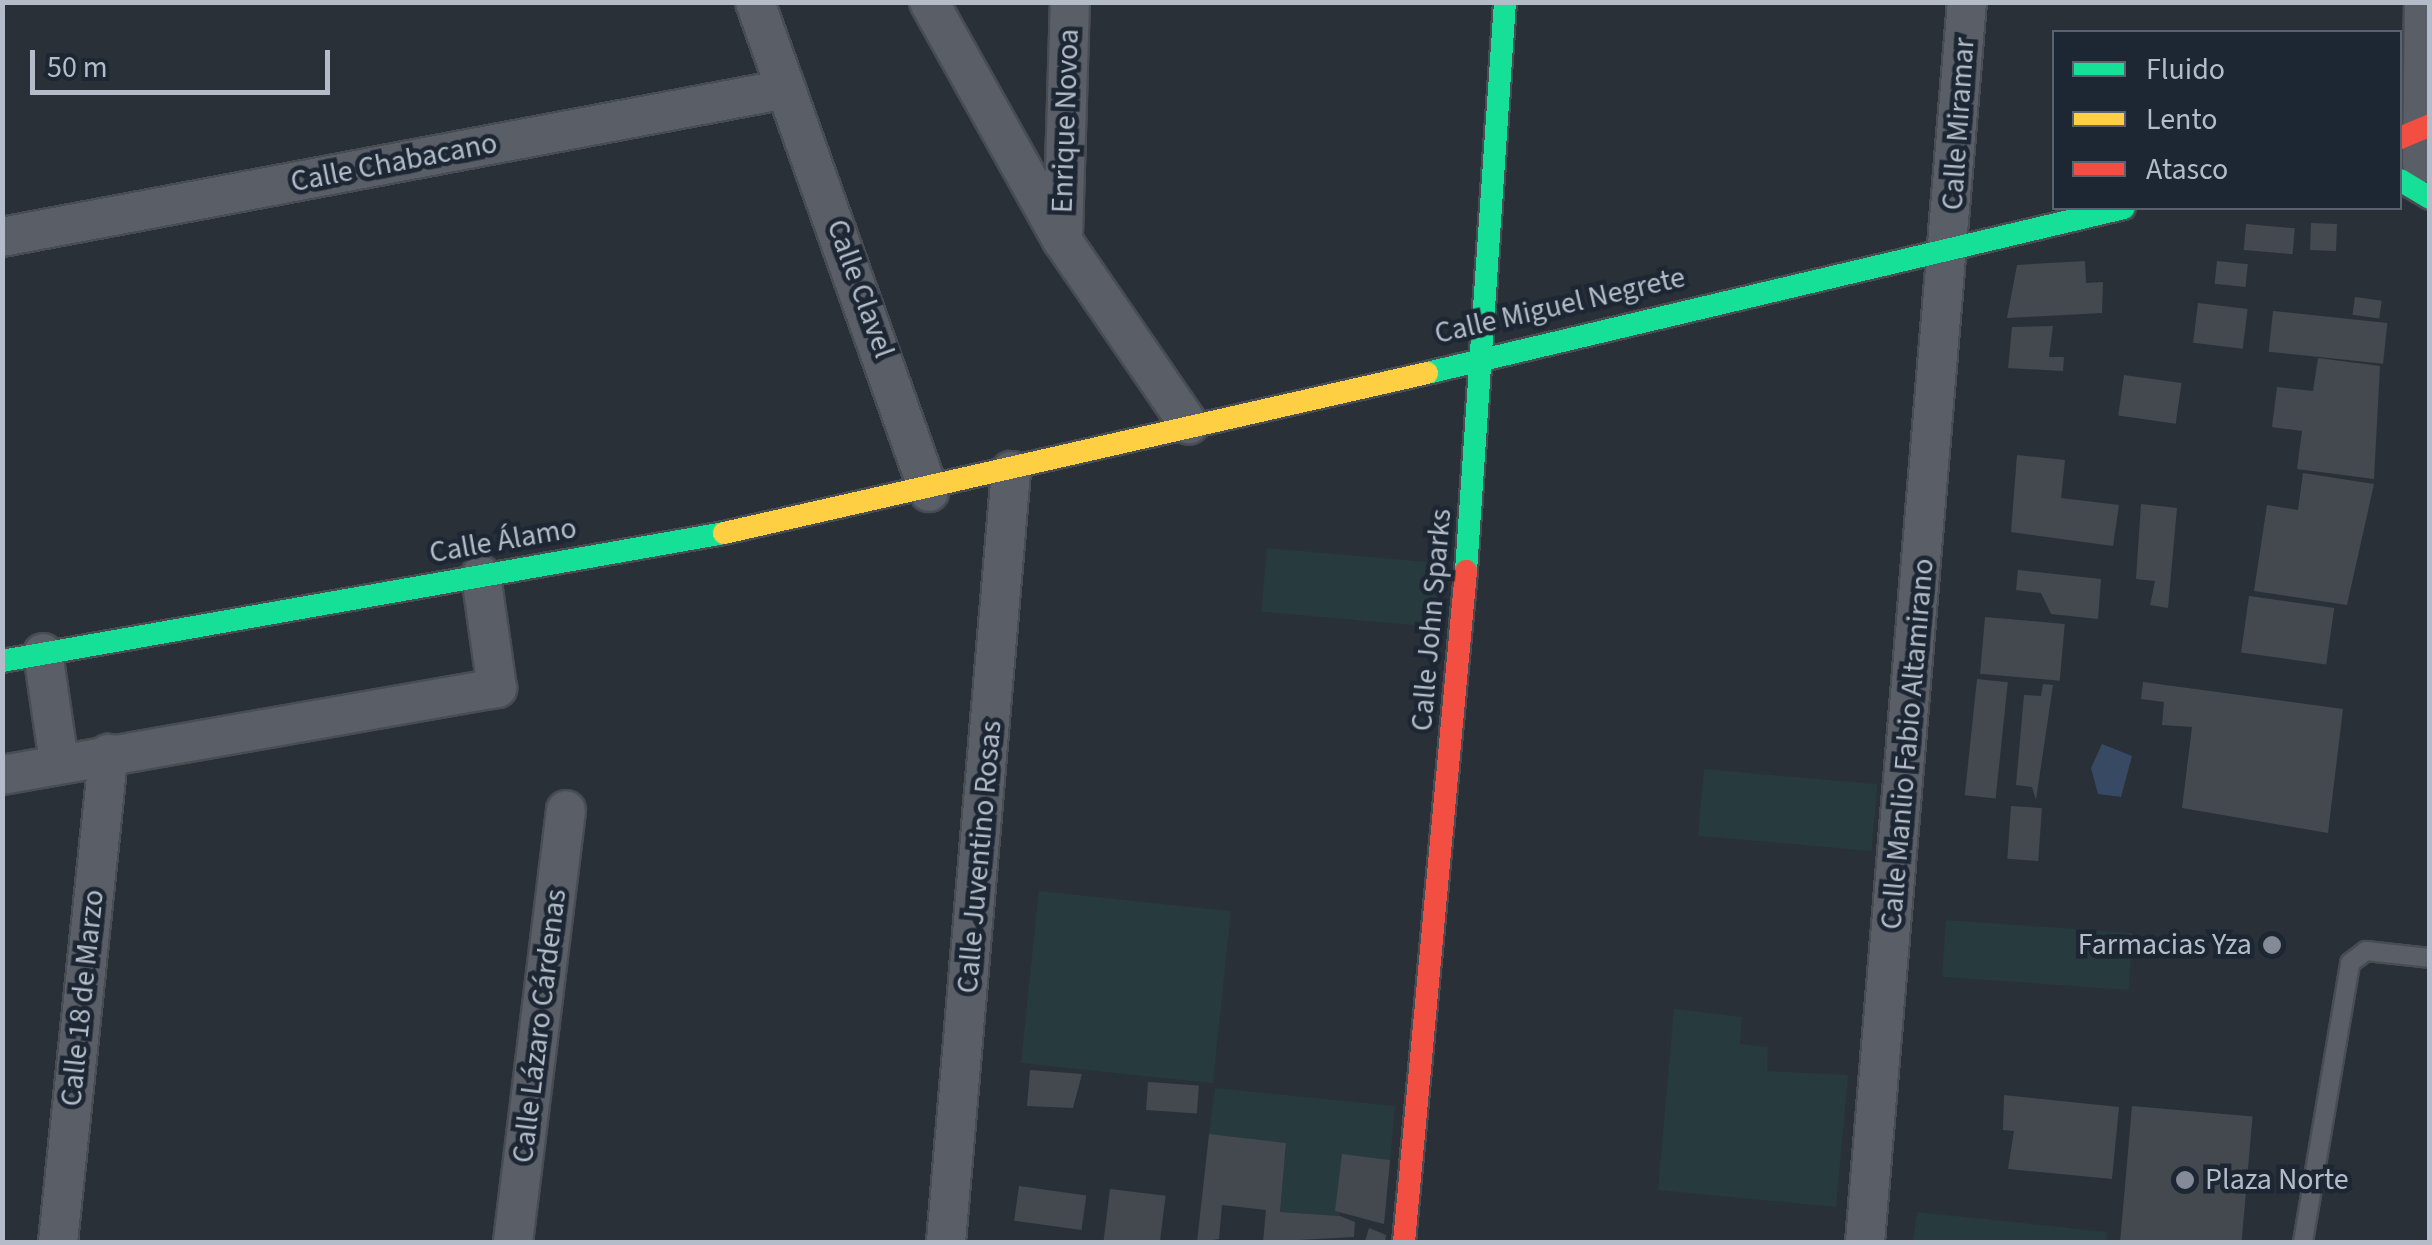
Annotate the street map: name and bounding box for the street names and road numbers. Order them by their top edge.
street label: Enrique Novoa [1045,28,1087,214]
street label: Calle Miramar [1935,37,1983,211]
street label: Calle Chabacano [288,125,500,201]
street label: Calle Clavel [818,215,902,363]
street label: Calle Miguel Negrete [1431,260,1689,352]
street label: Calle John Sparks [1404,507,1460,733]
street label: Calle Álamo [427,510,579,572]
street label: Calle Manlio Fabio Altamirano [1874,557,1942,931]
street label: Calle Juventino Rosas [950,719,1010,995]
street label: Calle Lázaro Cárdenas [505,887,575,1165]
street label: Calle 18 de Marzo [54,888,112,1108]

